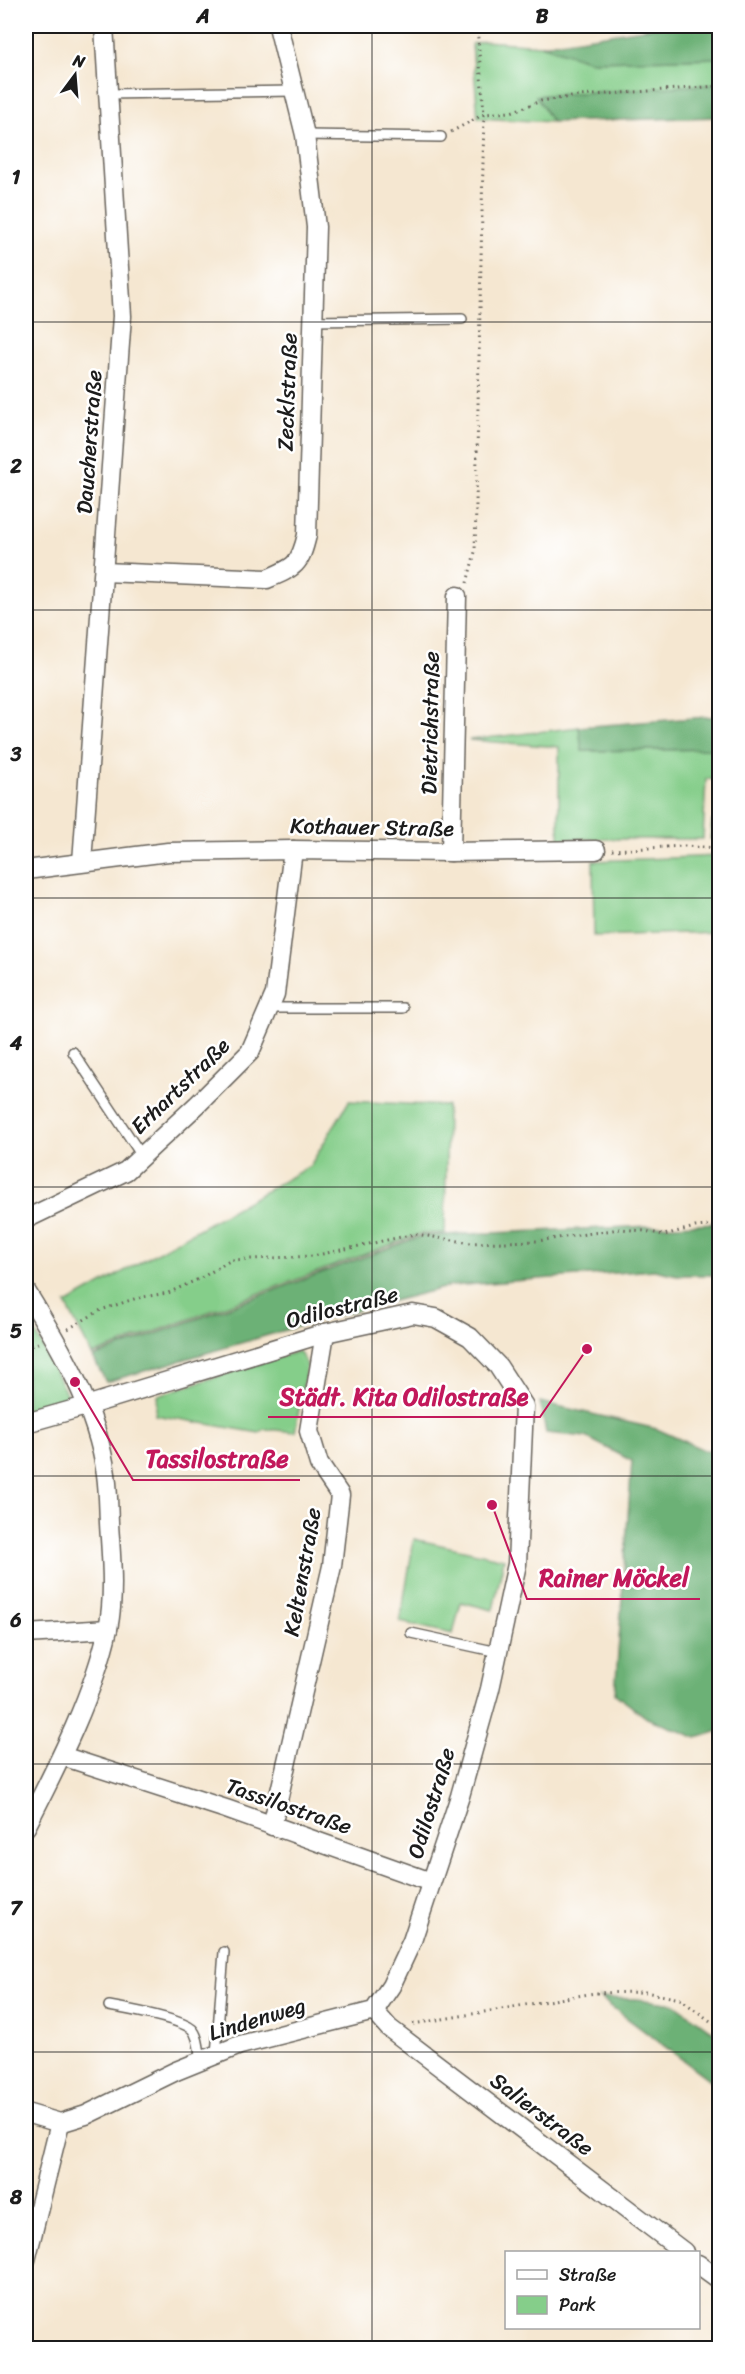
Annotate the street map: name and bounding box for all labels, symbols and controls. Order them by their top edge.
text: A [195,0,210,34]
text: B [536,0,549,34]
north arrow [45,45,105,105]
text: N [69,45,89,77]
text: 1 [12,160,21,195]
street label: Zecklstraße [265,332,309,452]
street label: Daucherstraße [65,369,113,515]
text: 2 [9,449,22,484]
street label: Dietrichstraße [409,651,451,795]
text: 3 [10,737,22,772]
street label: Kothauer Straße [290,806,455,848]
text: 4 [9,1026,23,1061]
street label: Erhartstraße [121,1027,240,1144]
street label: Odilostraße [282,1274,402,1340]
text: 5 [10,1314,22,1349]
callout: Städt. Kita Odilostraße [268,1375,540,1417]
text: Städt. Kita Odilostraße [279,1376,529,1418]
callout: Tassilostraße [133,1438,300,1480]
text: Tassilostraße [146,1438,289,1480]
street label: Keltenstraße [271,1505,333,1639]
callout: Rainer Möckel [527,1557,700,1599]
text: Rainer Möckel [538,1557,690,1599]
text: 6 [9,1603,22,1638]
street label: Odilostraße [396,1743,466,1863]
street label: Tassilostraße [221,1766,357,1846]
text: 7 [10,1891,23,1926]
street label: Lindenweg [204,1986,310,2052]
street label: Salierstraße [482,2062,602,2166]
text: 8 [9,2180,23,2215]
legend [505,2251,700,2329]
text: Straße [559,2259,616,2291]
text: Park [559,2289,596,2321]

